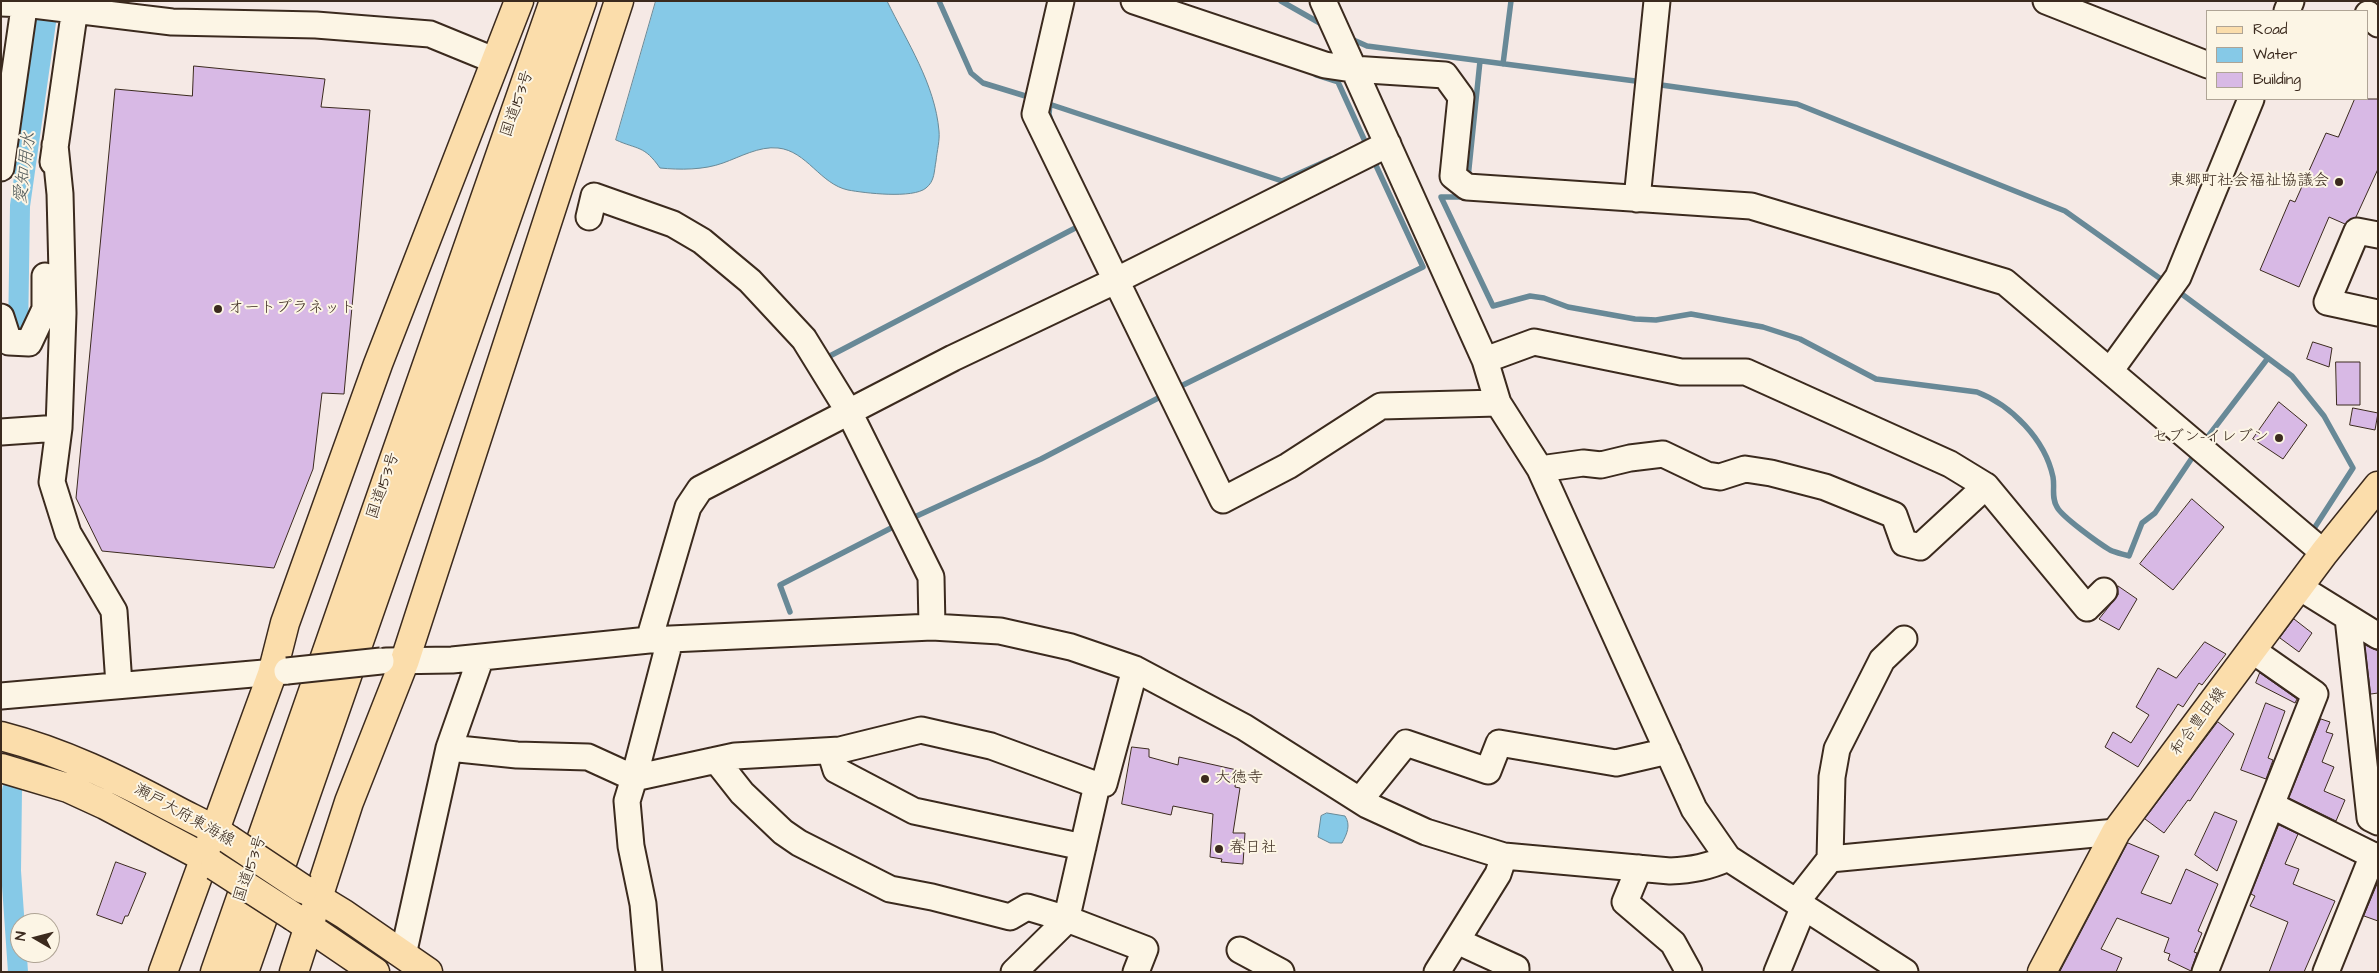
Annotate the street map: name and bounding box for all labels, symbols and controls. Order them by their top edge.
legend [2206,10,2369,100]
text: Road [2253,19,2287,40]
text: Water [2253,44,2297,65]
street label: 国道153号 [498,68,538,140]
text: Building [2253,69,2301,90]
water label: 愛知用水 [10,131,42,205]
place label: 東郷町社会福祉協議会 [2169,172,2329,192]
marker: 東郷町社会福祉協議会 [2333,176,2345,188]
place label: オートプラネット [228,299,356,319]
marker: オートプラネット [212,303,224,315]
place label: セブン-イレブン [2152,428,2269,448]
marker: セブン-イレブン [2273,432,2285,444]
street label: 国道153号 [364,450,404,522]
street label: 和合豊田線 [2167,684,2231,760]
place label: 大徳寺 [1215,769,1263,789]
marker: 大徳寺 [1199,773,1211,785]
street label: 瀬戸大府東海線 [130,780,238,852]
street label: 国道153号 [231,833,271,905]
place label: 春日社 [1229,839,1277,859]
marker: 春日社 [1213,843,1225,855]
north arrow [10,913,60,963]
text: N [11,930,32,942]

